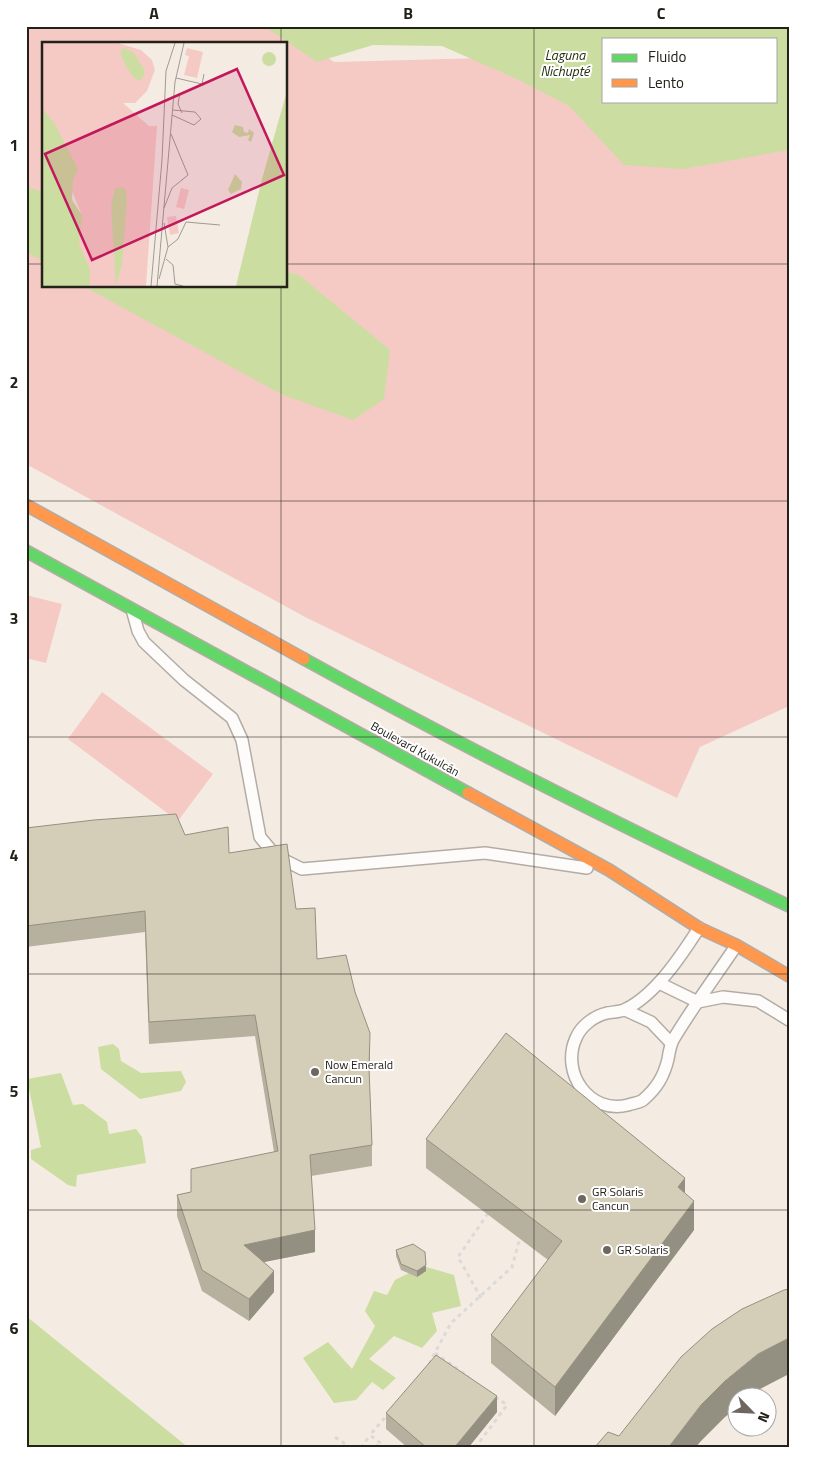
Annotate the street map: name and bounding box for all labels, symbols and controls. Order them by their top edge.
text: A [149,1,159,25]
text: B [403,1,413,25]
text: C [657,1,666,25]
legend [602,38,778,102]
inset map [42,42,288,288]
water label: Laguna Nichupté [540,44,591,81]
text: Fluido [648,45,687,68]
text: Lento [648,71,684,94]
text: 1 [10,133,18,157]
text: 2 [10,370,18,394]
text: 3 [10,606,18,630]
street label: Boulevard Kukulcán [367,716,463,781]
text: 4 [10,843,19,867]
place label: Now Emerald Cancun [325,1055,393,1088]
marker: Now Emerald Cancun [309,1066,321,1078]
text: 5 [10,1079,19,1103]
place label: GR Solaris Cancun [592,1182,644,1215]
marker: GR Solaris Cancun [576,1193,588,1205]
place label: GR Solaris [617,1240,669,1259]
marker: GR Solaris [601,1244,613,1256]
text: 6 [10,1316,19,1340]
north arrow [728,1386,778,1436]
text: N [753,1409,776,1426]

